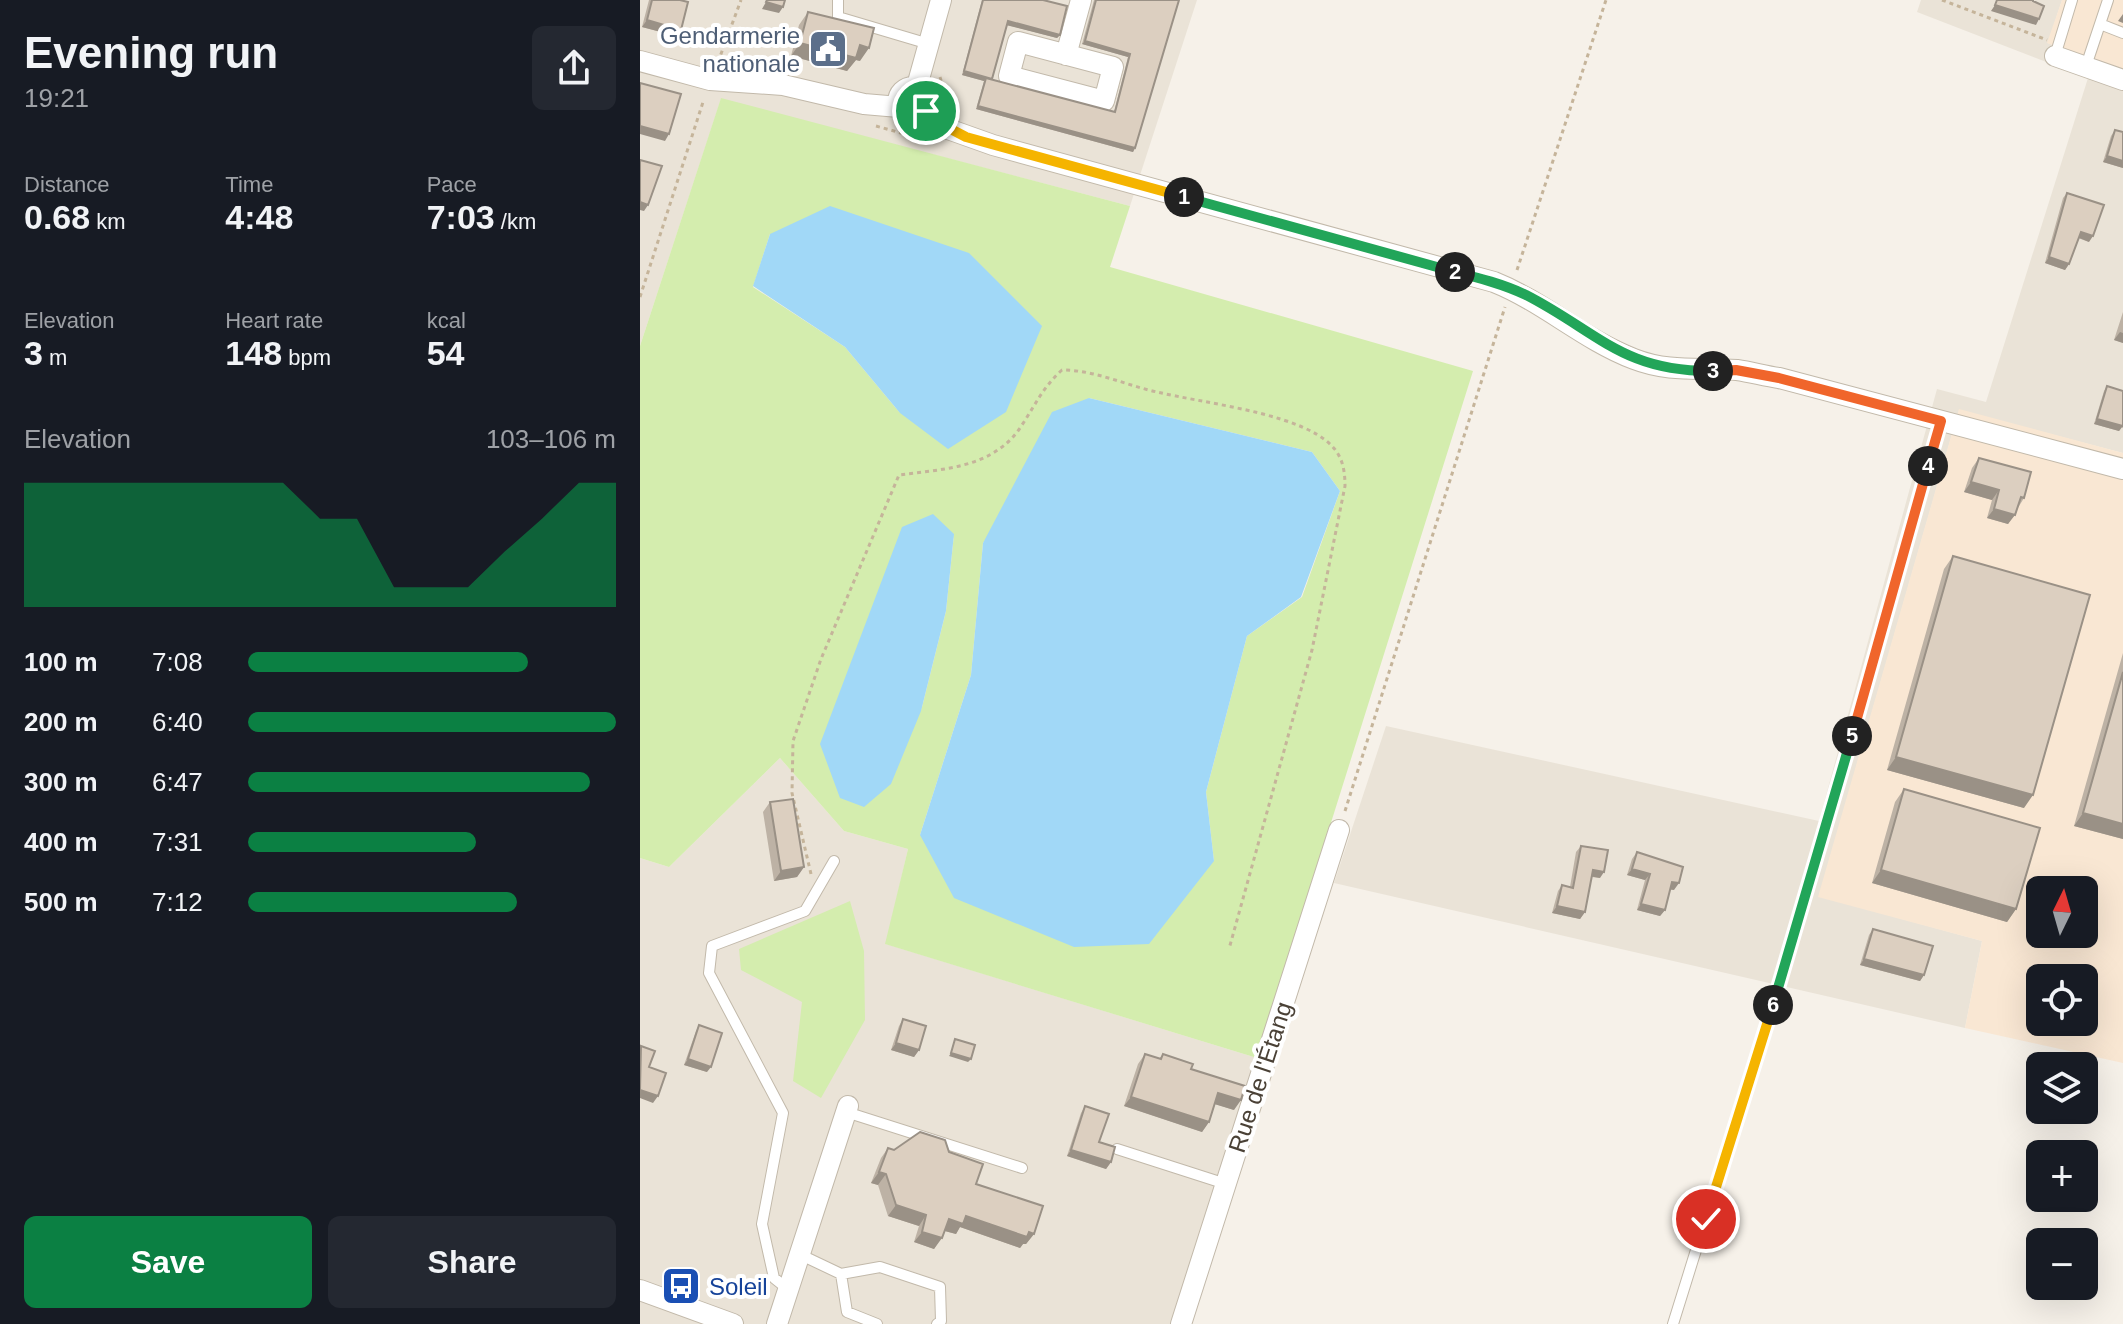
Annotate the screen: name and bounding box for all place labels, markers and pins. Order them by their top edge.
place label: Gendarmerie nationale [660,22,800,77]
public building icon: Gendarmerie nationale [807,28,849,70]
pin [892,77,960,145]
pin: 1 [1164,177,1204,217]
pin: 2 [1435,252,1475,292]
pin: 3 [1693,351,1733,391]
pin: 4 [1908,446,1948,486]
pin: 5 [1832,716,1872,756]
pin: 6 [1753,985,1793,1025]
pin [1672,1185,1740,1253]
bus stop icon: Soleil [660,1265,702,1307]
place label: Soleil [709,1273,768,1300]

